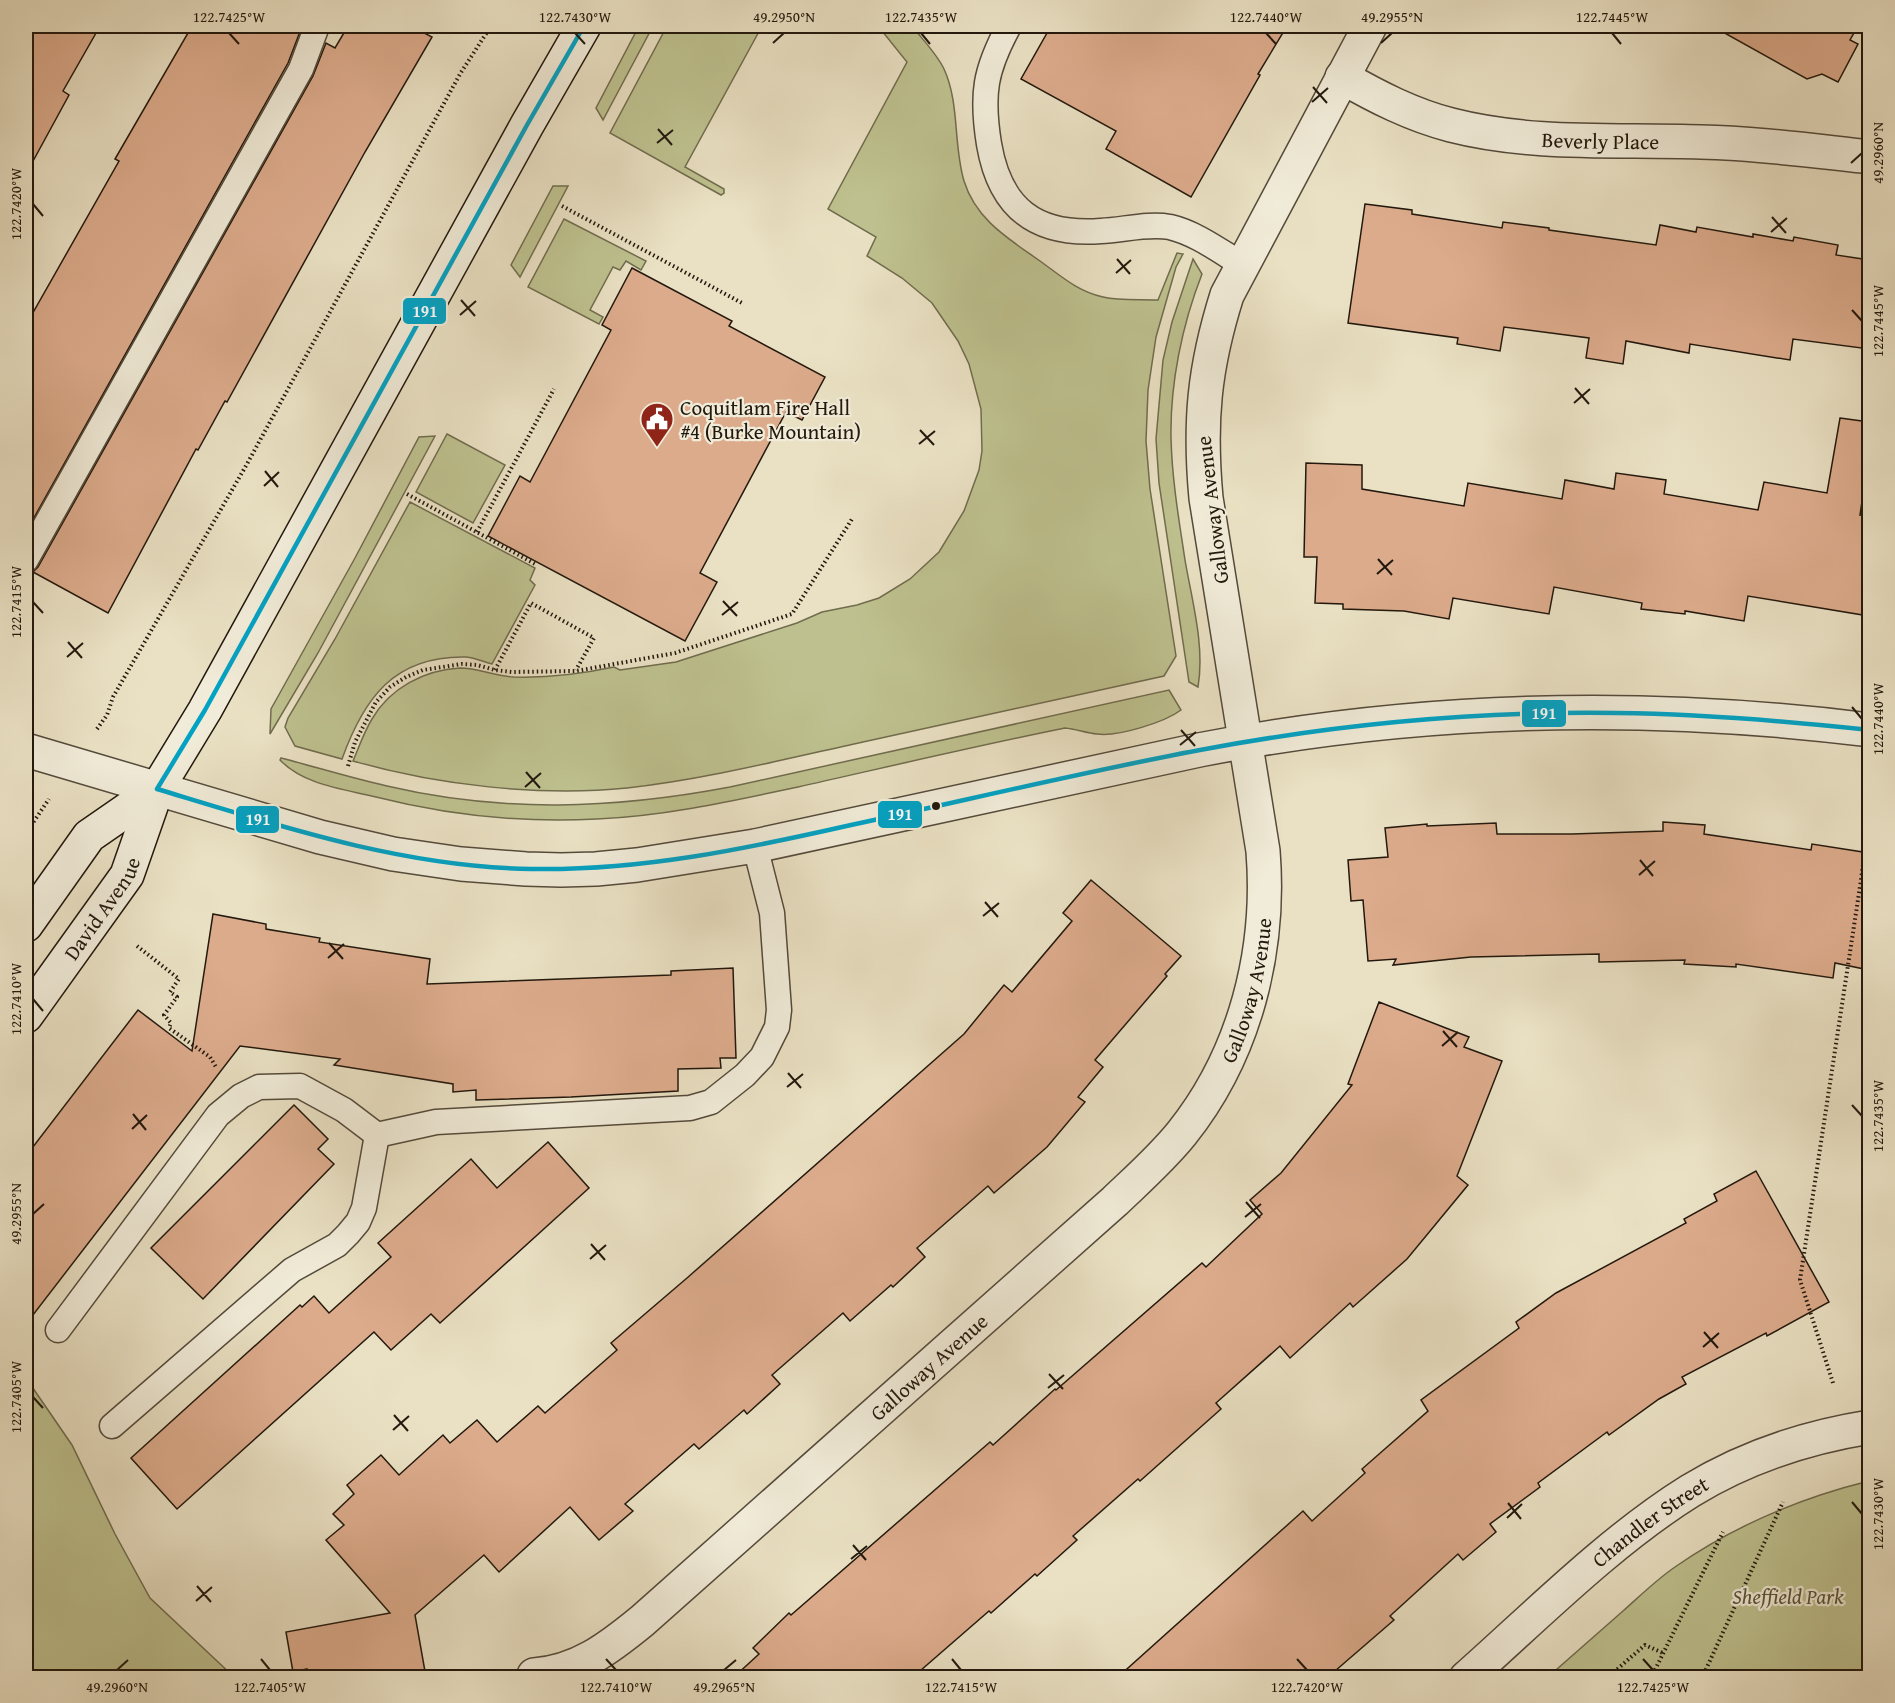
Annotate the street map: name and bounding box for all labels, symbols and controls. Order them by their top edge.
text: 122.7425°W [193,6,265,27]
text: 122.7430°W [539,6,611,27]
text: 49.2950°N [753,6,815,27]
text: 122.7435°W [885,6,957,27]
text: 122.7440°W [1230,6,1302,27]
text: 49.2955°N [1361,6,1423,27]
text: 122.7445°W [1576,6,1648,27]
text: 49.2960°N [1867,122,1888,184]
street label: Beverly Place [1541,123,1659,157]
text: 122.7420°W [5,168,26,240]
text: 122.7445°W [1867,285,1888,357]
line badge: 191 [402,297,447,325]
text: 191 [413,299,437,323]
place label: Coquitlam Fire Hall #4 (Burke Mountain) [680,392,861,447]
public building icon: Coquitlam Fire Hall #4 (Burke Mountain) [639,401,675,448]
street label: Galloway Avenue [1188,434,1236,586]
text: 122.7415°W [5,566,26,638]
text: 122.7440°W [1867,683,1888,755]
line badge: 191 [1521,699,1567,728]
text: 191 [1532,701,1556,725]
line badge: 191 [877,800,923,829]
unlabelled marker [930,800,942,812]
text: 191 [888,802,912,826]
line badge: 191 [235,805,280,834]
text: 191 [246,807,270,831]
street label: David Avenue [56,853,148,966]
street label: Galloway Avenue [1212,917,1279,1068]
text: 122.7410°W [5,963,26,1035]
text: 122.7435°W [1867,1080,1888,1152]
text: 49.2955°N [5,1183,26,1245]
street label: Galloway Avenue [863,1306,994,1428]
text: 122.7405°W [5,1361,26,1433]
street label: Chandler Street [1584,1468,1715,1574]
text: 122.7430°W [1867,1478,1888,1550]
park label: Sheffield Park [1732,1581,1844,1612]
text: 49.2960°N [86,1676,148,1697]
text: 122.7405°W [234,1676,306,1697]
text: 122.7410°W [580,1676,652,1697]
text: 49.2965°N [693,1676,755,1697]
text: 122.7415°W [925,1676,997,1697]
text: 122.7420°W [1271,1676,1343,1697]
text: 122.7425°W [1617,1676,1689,1697]

